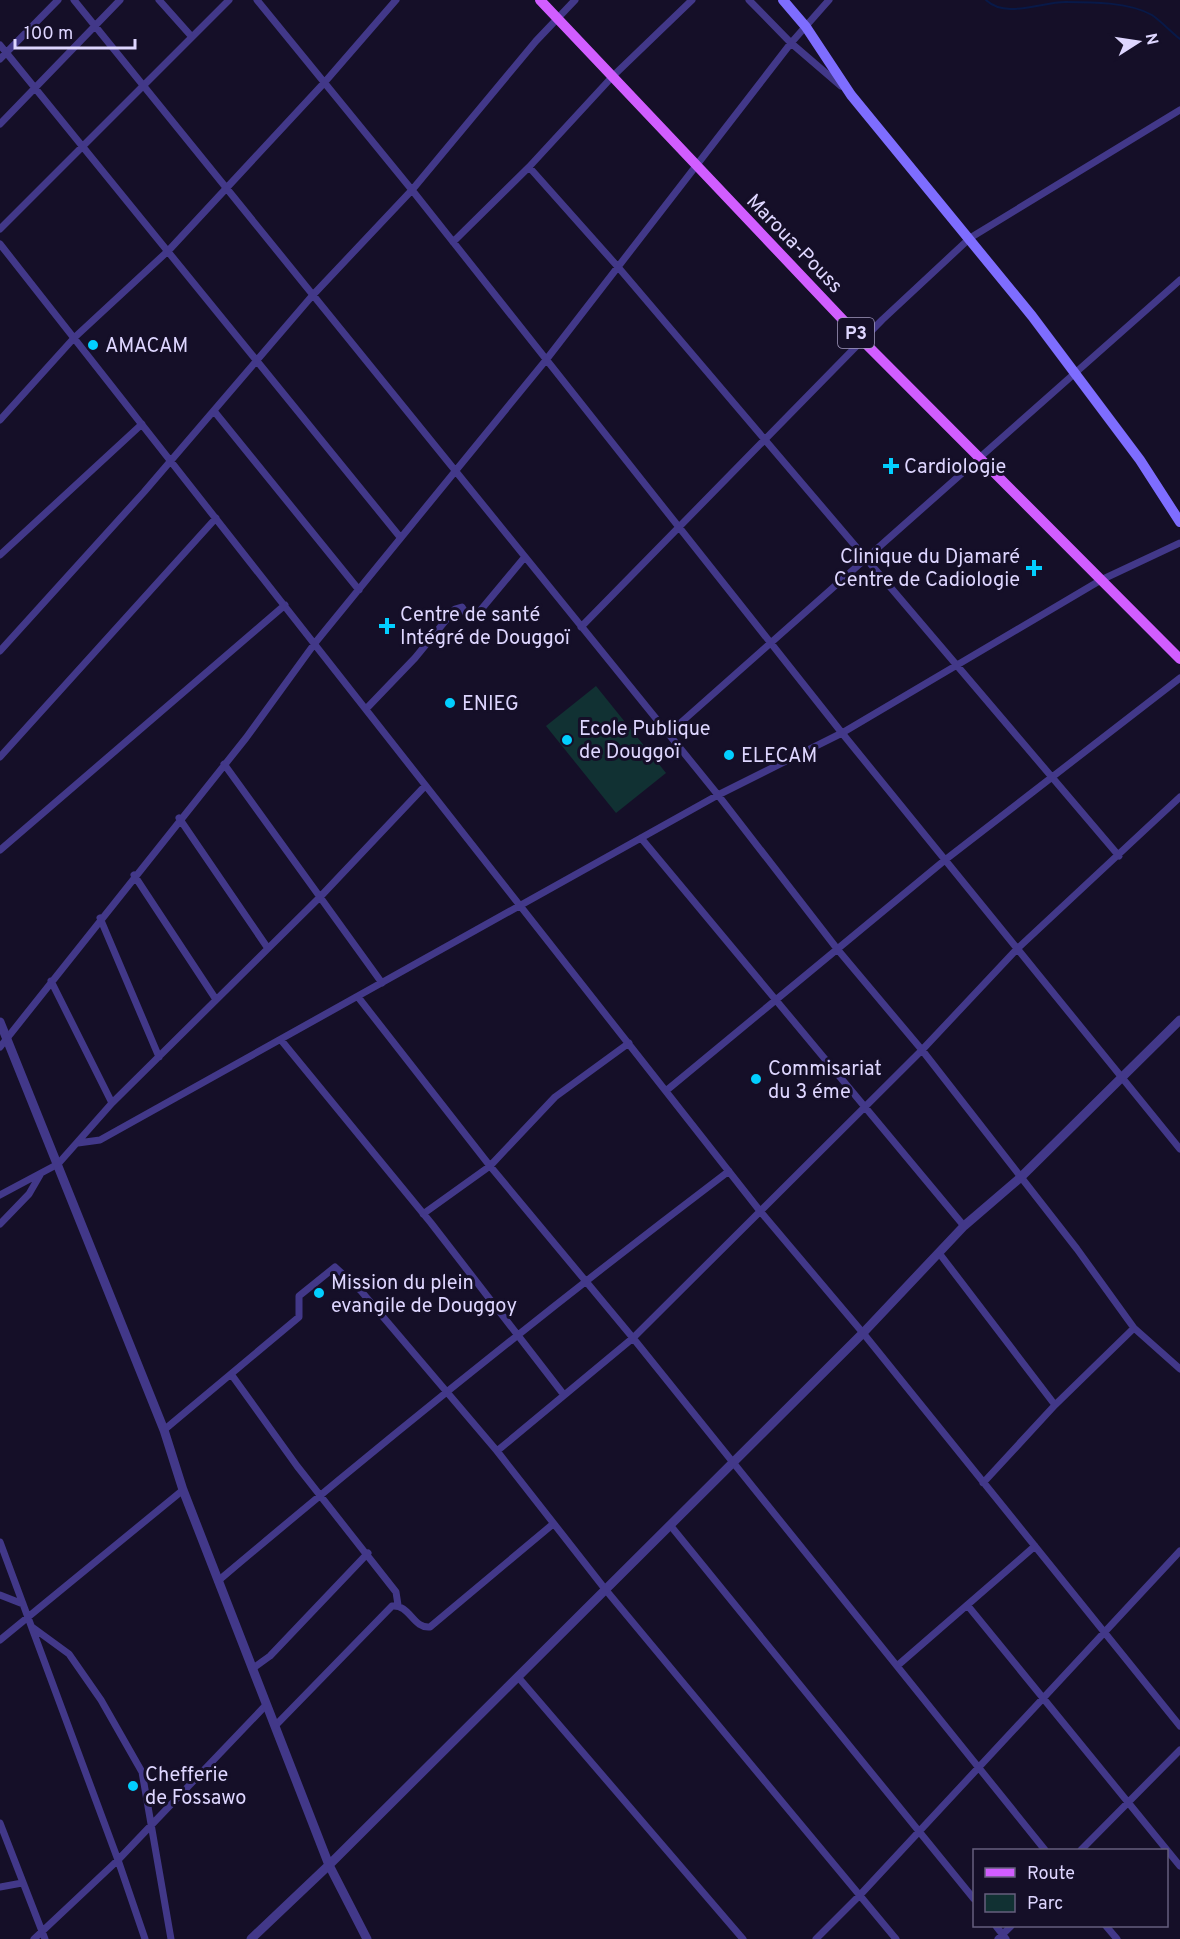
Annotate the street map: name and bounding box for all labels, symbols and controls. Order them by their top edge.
scale bar [15,12,135,50]
north arrow [1108,12,1168,72]
text: 100 m [24,23,73,46]
text: N [1140,32,1162,47]
street label: Maroua-Pouss [740,189,847,300]
road number: P3 [838,318,874,348]
place label: AMACAM [105,334,188,360]
marker: AMACAM [86,338,100,352]
place label: Cardiologie [904,455,1006,481]
marker: Cardiologie [882,457,900,475]
place label: Clinique du Djamaré Centre de Cadiologie [834,545,1020,594]
marker: Clinique du Djamaré Centre de Cadiologie [1025,559,1043,577]
place label: Centre de santé Intégré de Douggoï [400,603,571,652]
marker: Centre de santé Intégré de Douggoï [378,617,396,635]
place label: ENIEG [462,692,519,718]
marker: ENIEG [443,696,457,710]
place label: Ecole Publique de Douggoï [579,717,711,766]
marker: Ecole Publique de Douggoï [560,733,574,747]
place label: ELECAM [741,744,817,770]
marker: ELECAM [722,748,736,762]
place label: Commisariat du 3 éme [768,1057,882,1106]
marker: Commisariat du 3 éme [749,1072,763,1086]
place label: Mission du plein evangile de Douggoy [331,1271,517,1320]
marker: Mission du plein evangile de Douggoy [312,1286,326,1300]
place label: Chefferie de Fossawo [145,1763,246,1812]
marker: Chefferie de Fossawo [126,1779,140,1793]
legend [973,1849,1168,1927]
text: Route [1027,1863,1075,1886]
text: Parc [1027,1893,1063,1916]

